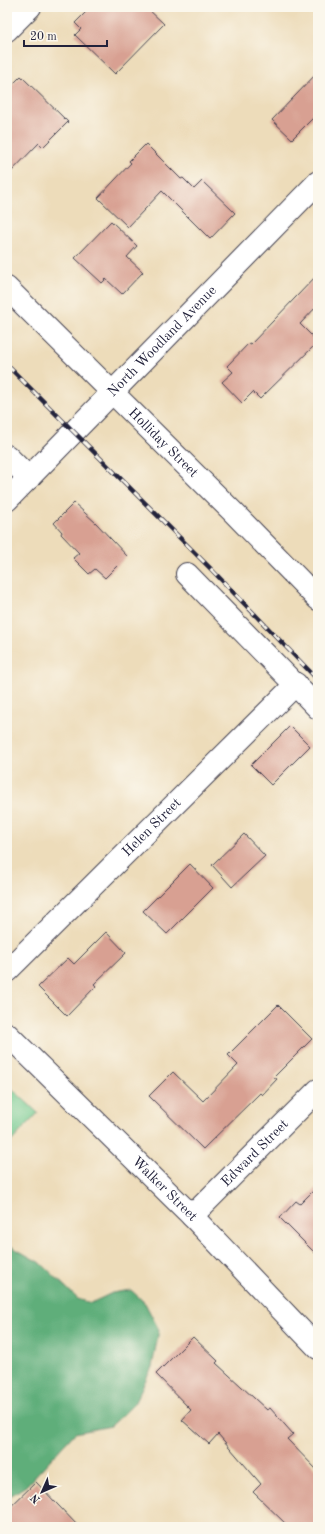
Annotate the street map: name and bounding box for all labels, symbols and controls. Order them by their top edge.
scale bar [24,22,107,48]
text: 20 m [30,31,57,43]
street label: North Woodland Avenue [105,283,219,399]
street label: Holliday Street [126,406,201,480]
street label: Helen Street [120,795,184,859]
street label: Edward Street [219,1117,291,1189]
street label: Walker Street [129,1154,200,1224]
north arrow [22,1472,62,1512]
text: N [29,1491,43,1505]

